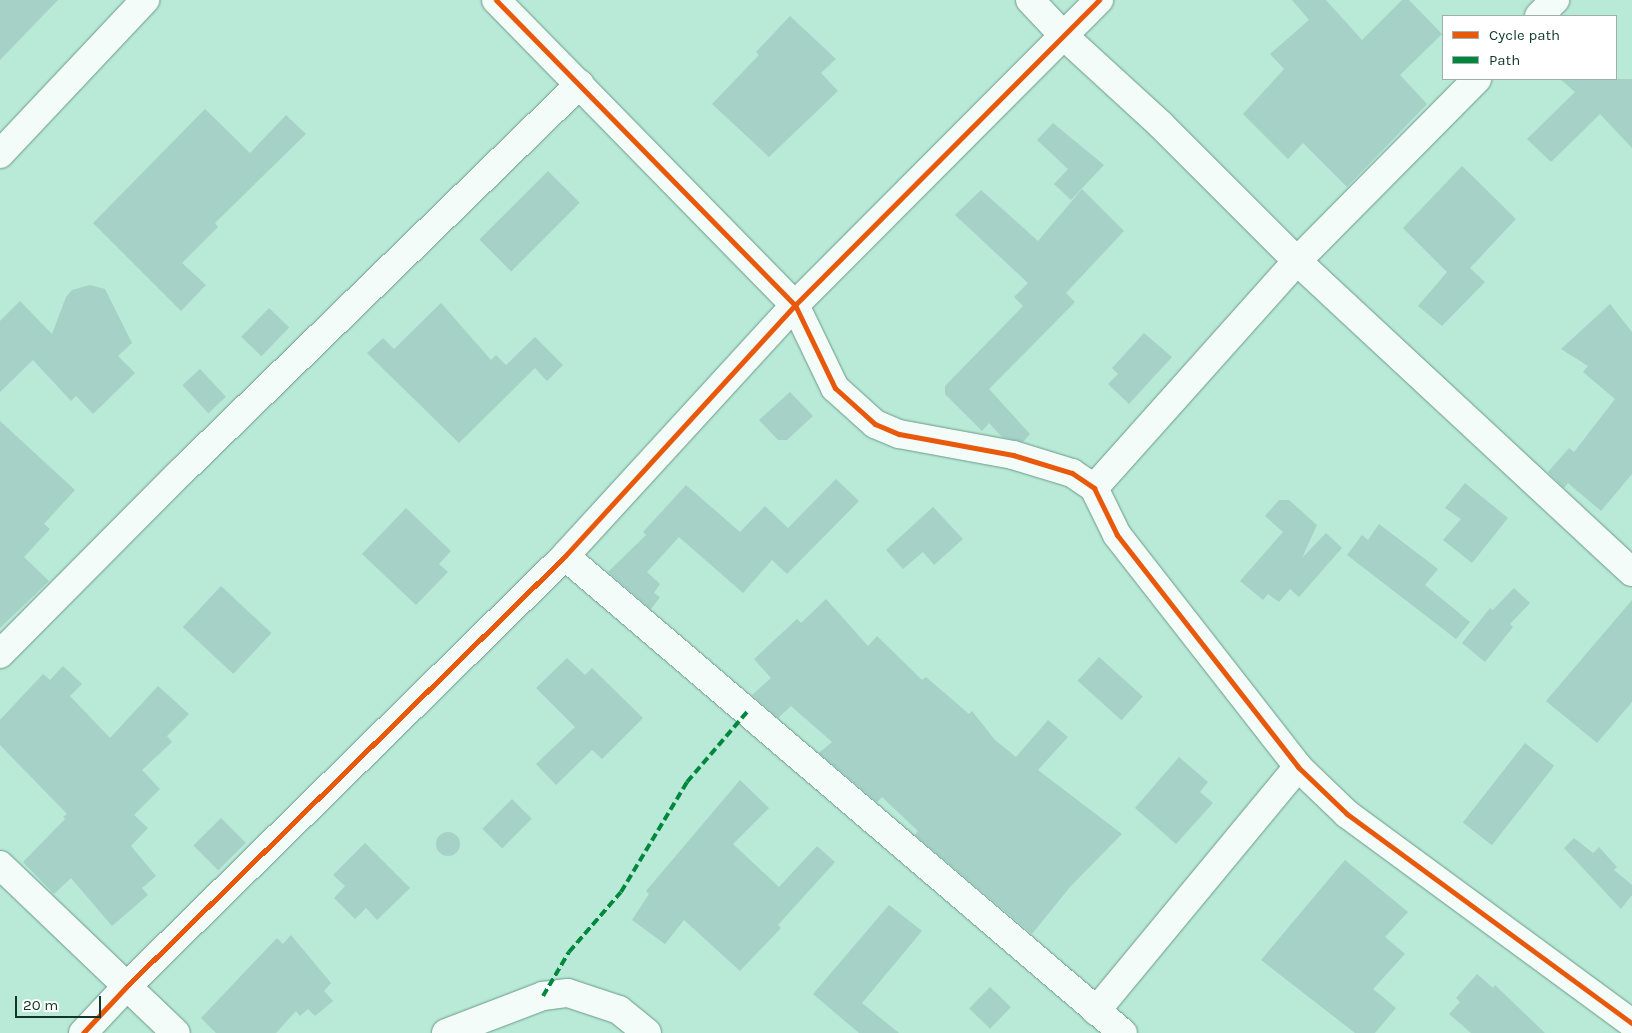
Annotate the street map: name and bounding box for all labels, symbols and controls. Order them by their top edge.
legend [1442,15,1617,80]
text: Cycle path [1489,26,1560,44]
text: Path [1489,51,1520,69]
scale bar [18,986,104,1018]
text: 20 m [23,996,58,1014]

